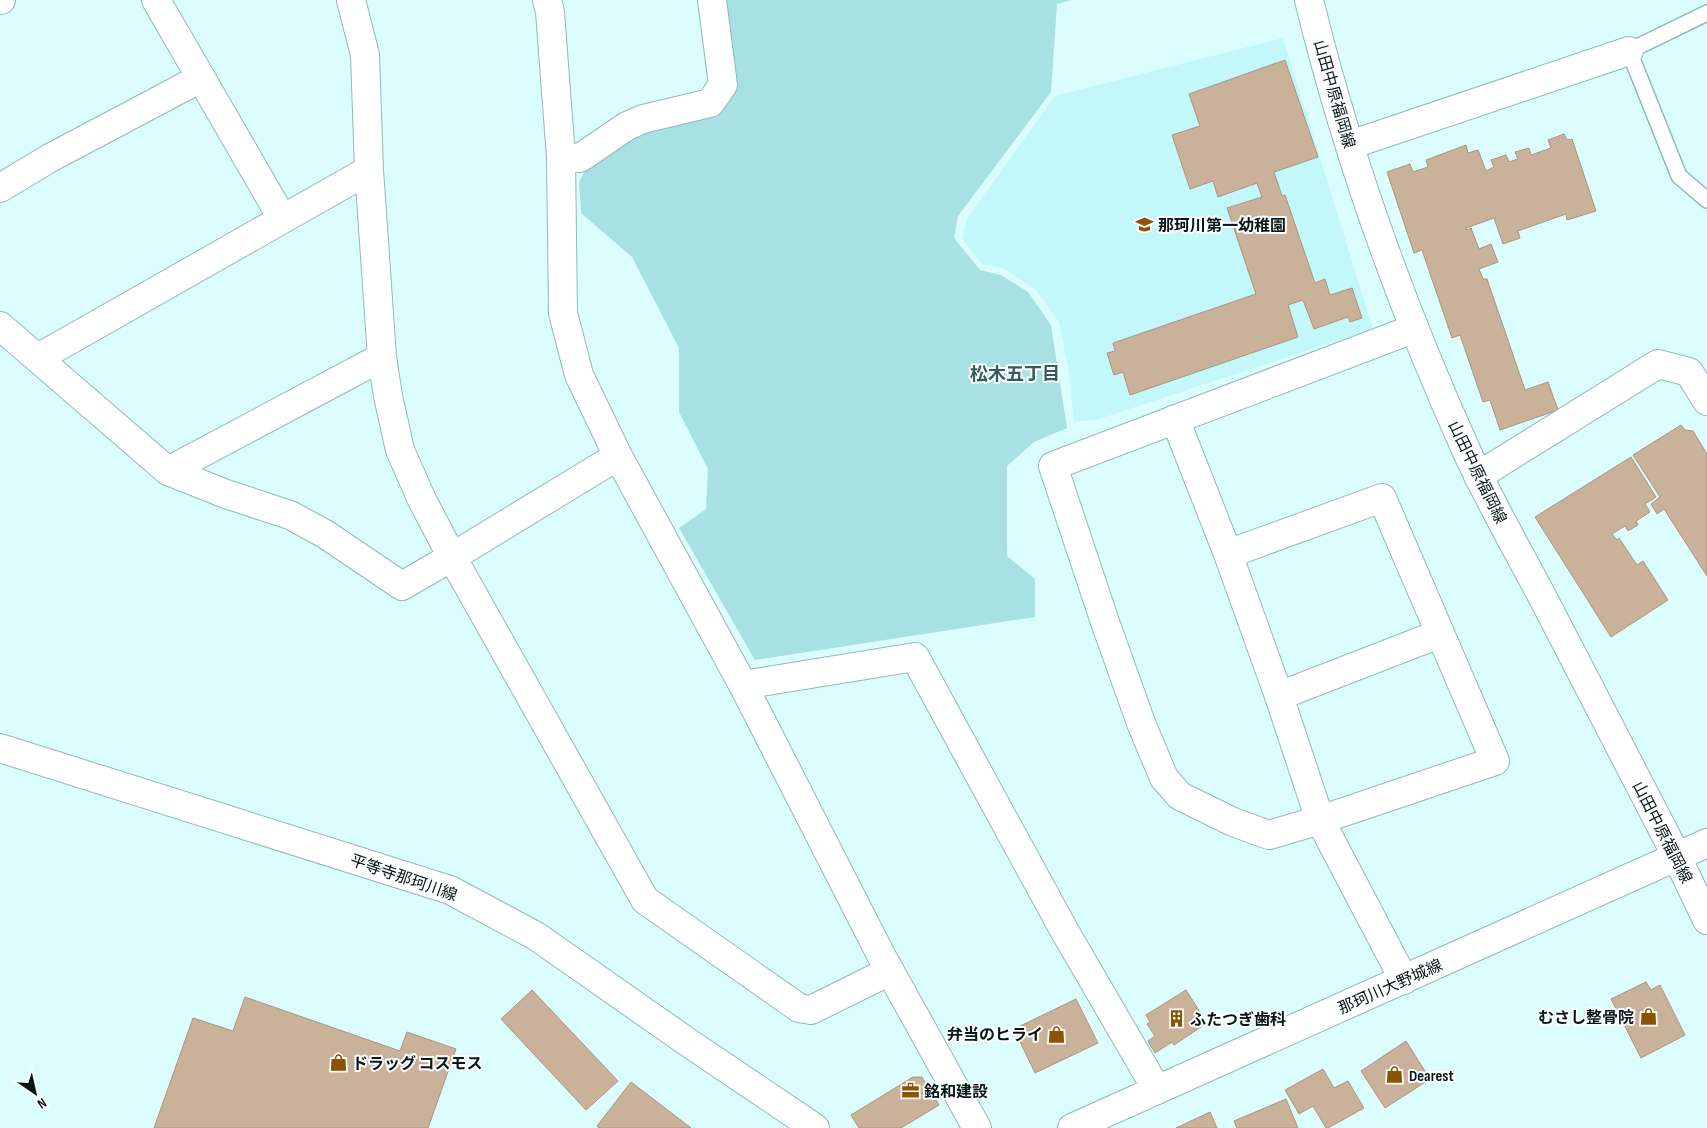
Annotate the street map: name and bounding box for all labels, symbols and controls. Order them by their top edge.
street label: 山田中原福岡線 [1309,38,1358,151]
school or university icon: 那珂川第一幼稚園 [1134,215,1154,235]
place label: 那珂川第一幼稚園 [1158,217,1286,236]
district label: 松木五丁目 [970,364,1060,385]
street label: 山田中原福岡線 [1444,418,1510,527]
street label: 山田中原福岡線 [1628,778,1696,887]
street label: 平等寺那珂川線 [347,851,460,906]
street label: 那珂川大野城線 [1336,956,1446,1019]
shop icon: むさし整骨院 [1638,1007,1658,1027]
building icon: ふたつぎ歯科 [1166,1009,1186,1029]
place label: むさし整骨院 [1538,1009,1634,1028]
place label: ふたつぎ歯科 [1190,1011,1286,1030]
shop icon: 弁当のヒライ [1047,1024,1067,1044]
place label: 弁当のヒライ [947,1026,1043,1045]
shop icon: ドラッグ コスモス [328,1053,348,1073]
place label: ドラッグ コスモス [352,1054,483,1074]
shop icon: Dearest [1385,1065,1405,1085]
place label: Dearest [1409,1067,1454,1086]
north arrow [10,1068,60,1118]
office icon: 銘和建設 [900,1081,920,1101]
place label: 銘和建設 [924,1083,988,1102]
text: N [34,1094,50,1113]

